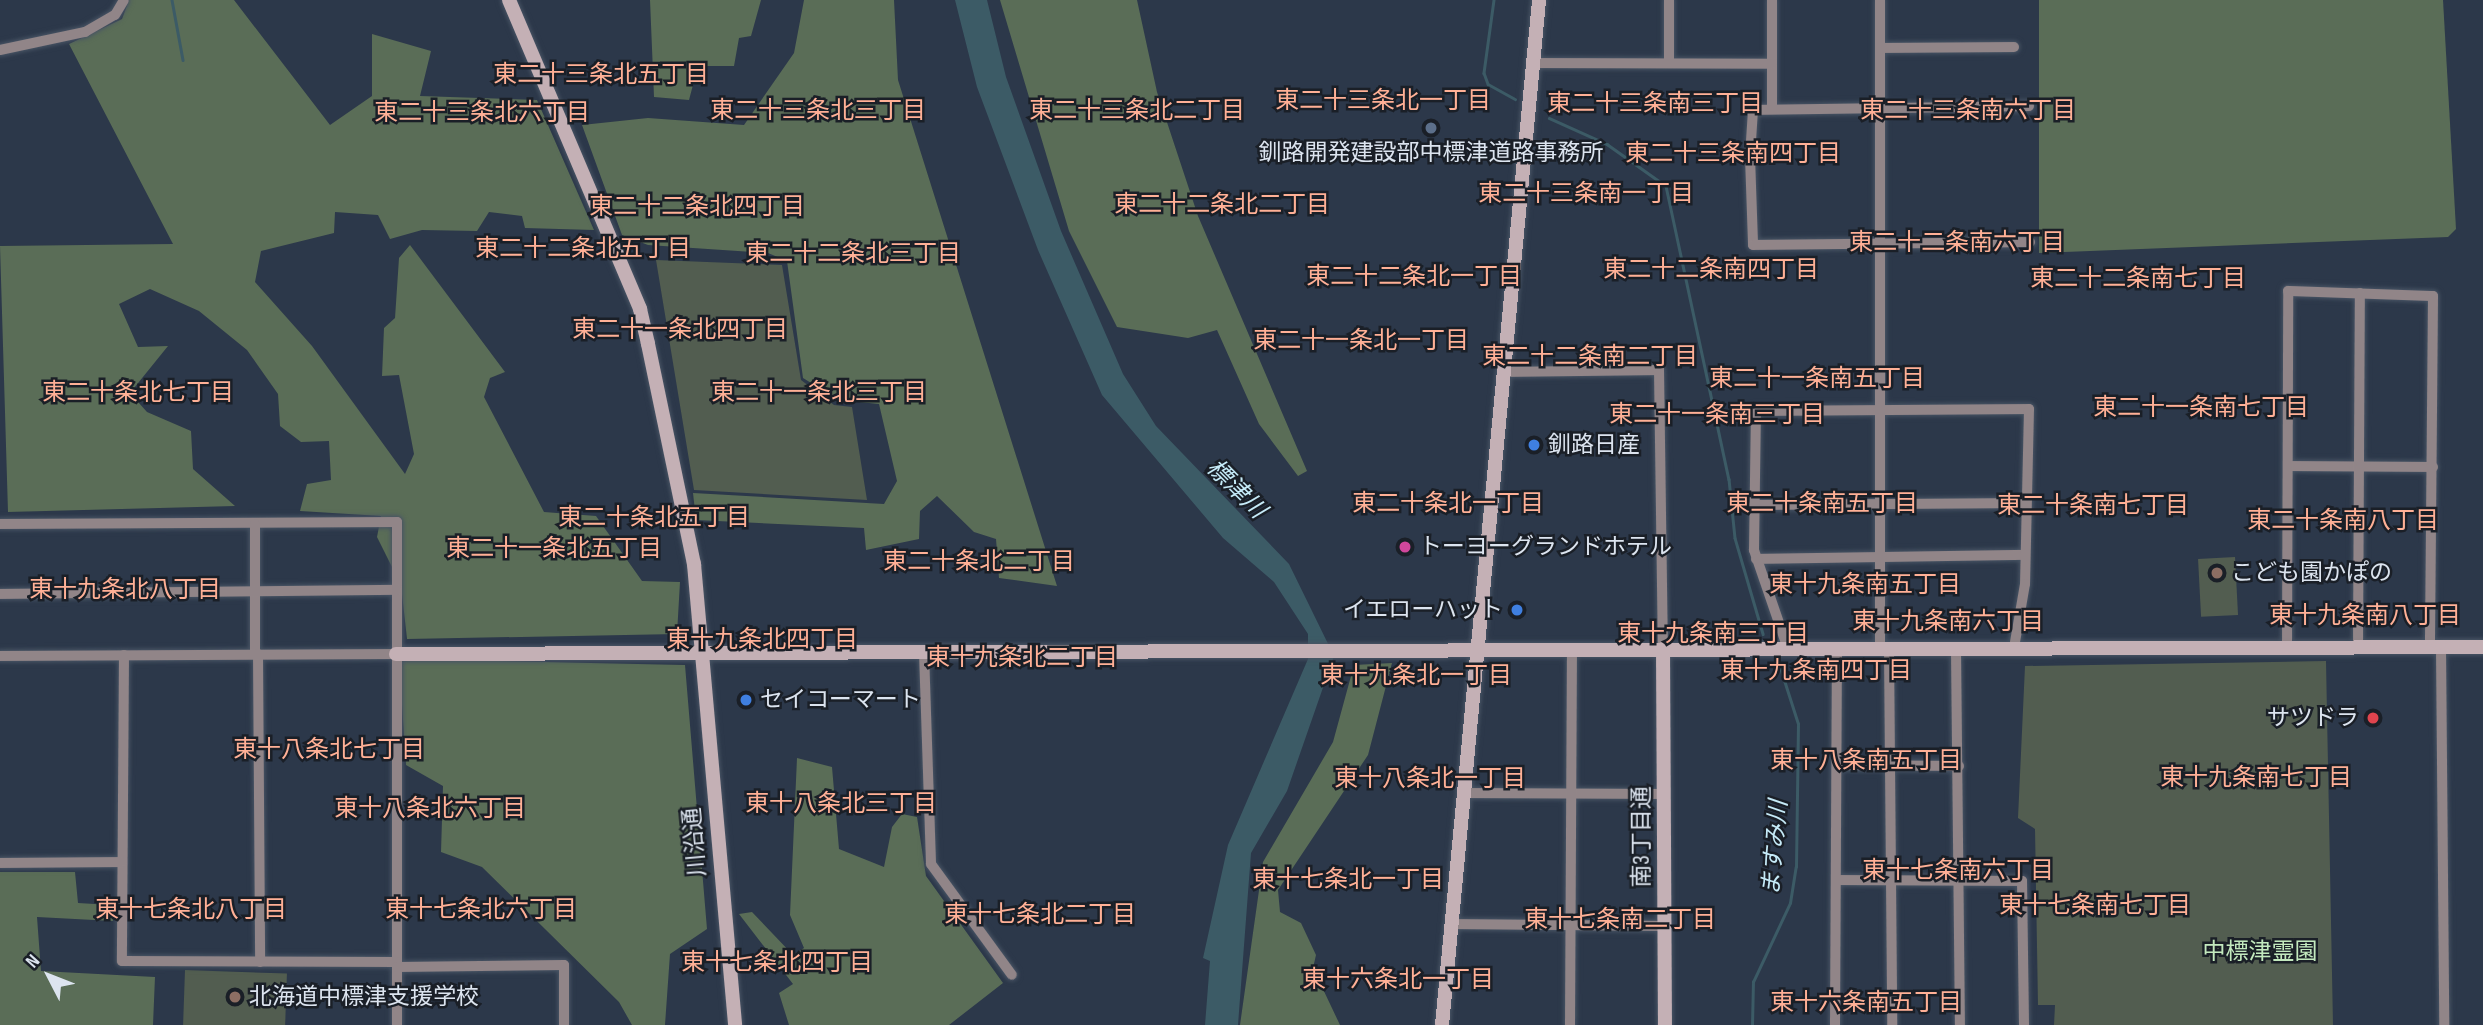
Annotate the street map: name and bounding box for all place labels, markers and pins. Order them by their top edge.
marker: 釧路開発建設部中標津道路事務所 [1423,120,1439,136]
place label: 釧路開発建設部中標津道路事務所 [1259,139,1603,167]
place label: 釧路日産 [1548,431,1640,459]
marker: 釧路日産 [1526,437,1542,453]
place label: トーヨーグランドホテル [1419,533,1672,561]
marker: トーヨーグランドホテル [1397,539,1413,555]
place label: こども園かぽの [2231,559,2392,587]
marker: こども園かぽの [2209,565,2225,581]
place label: イエローハット [1342,596,1503,624]
marker: イエローハット [1509,602,1525,618]
place label: セイコーマート [760,686,921,714]
marker: セイコーマート [738,692,754,708]
place label: サツドラ [2267,704,2359,732]
marker: サツドラ [2365,710,2381,726]
place label: 北海道中標津支援学校 [249,983,479,1011]
marker: 北海道中標津支援学校 [227,989,243,1005]

